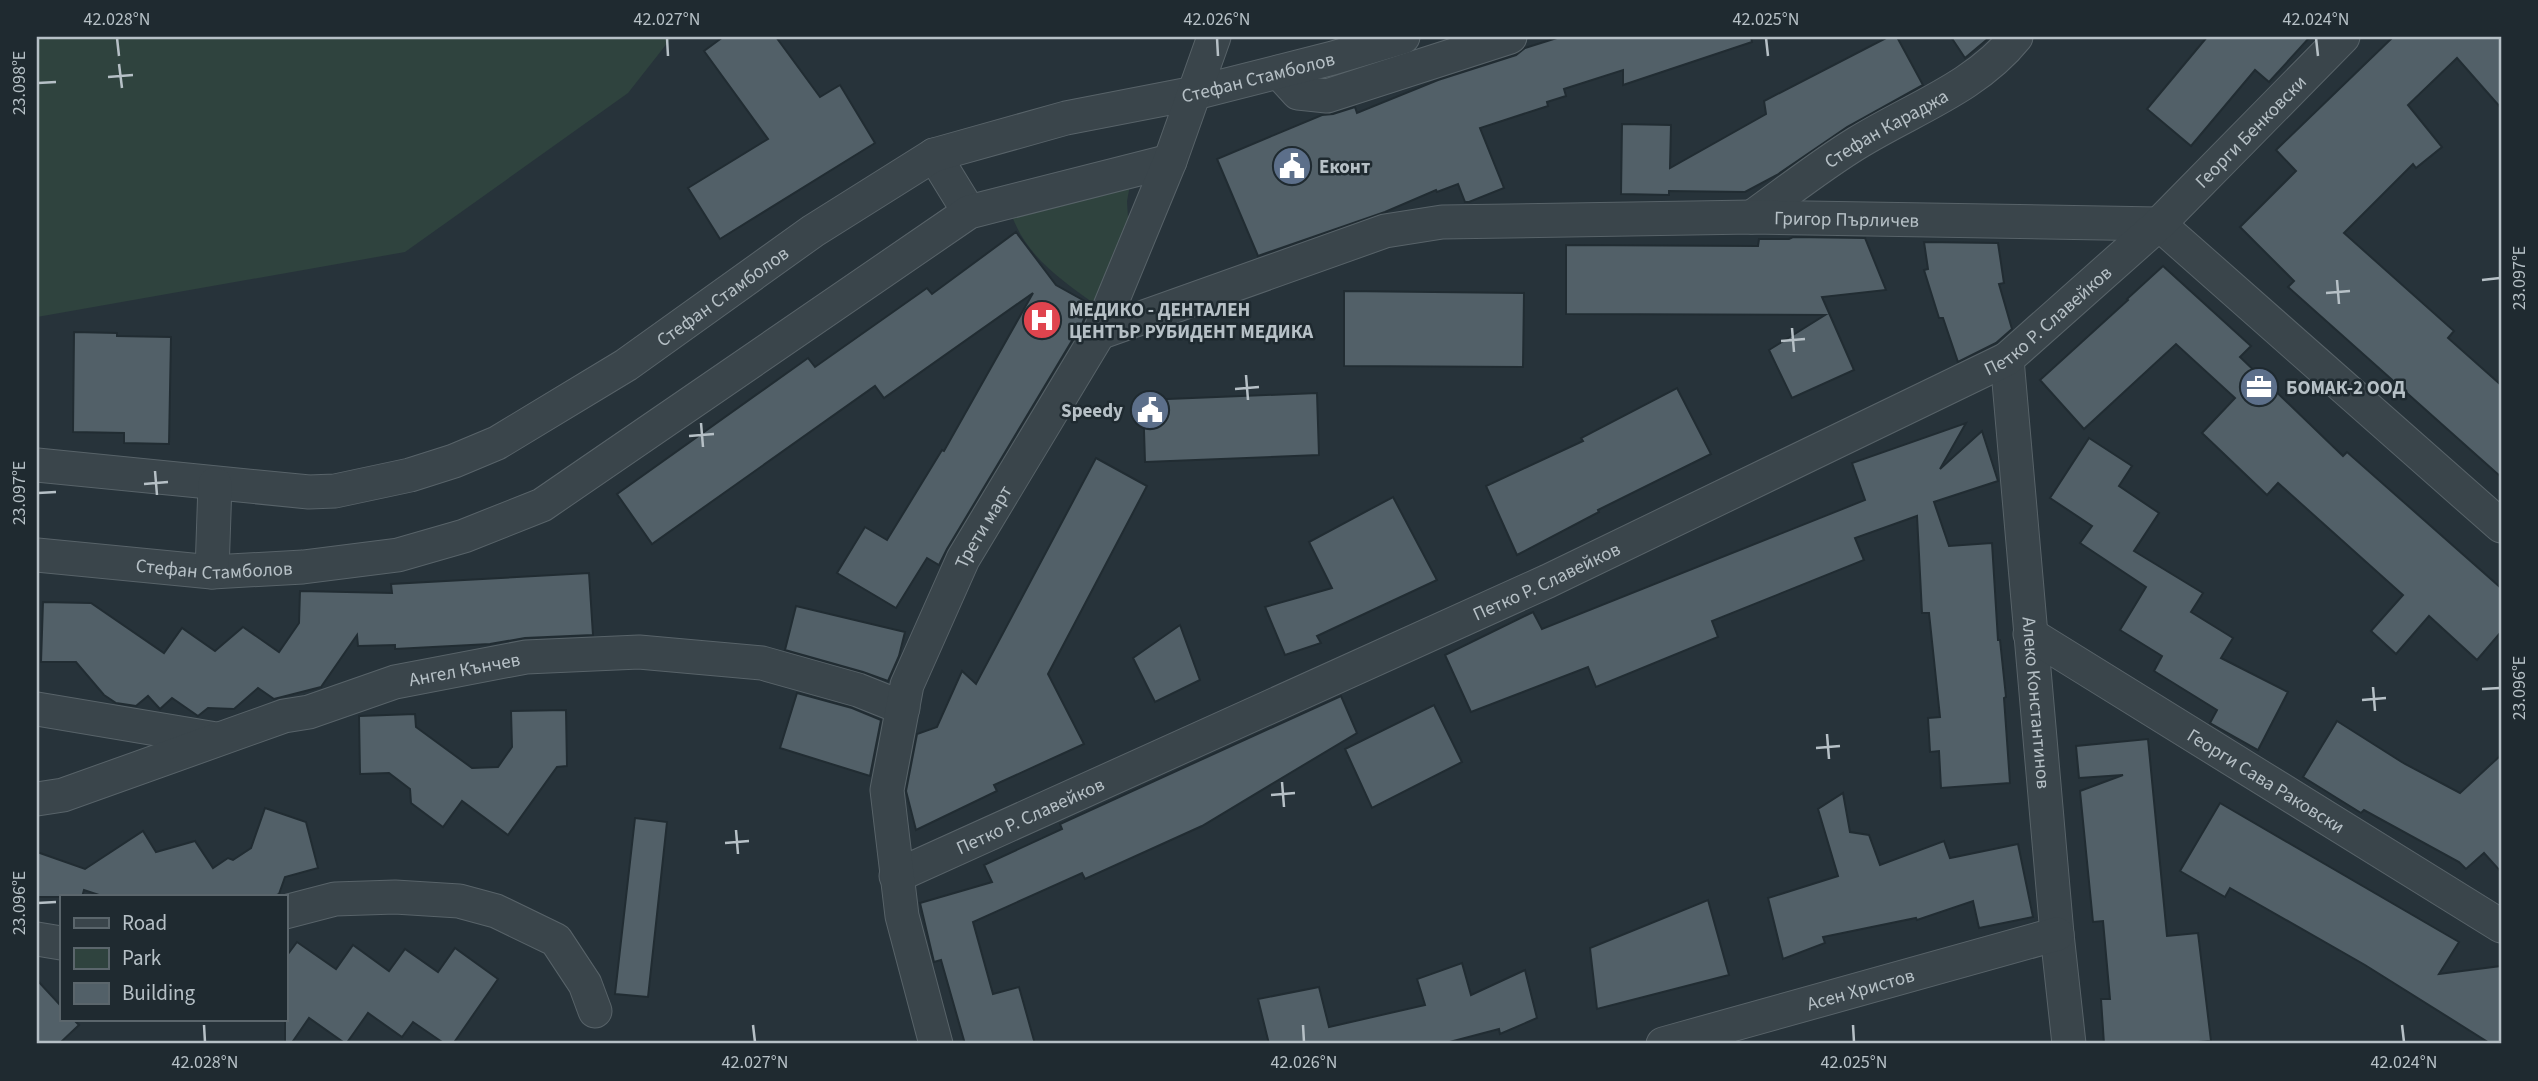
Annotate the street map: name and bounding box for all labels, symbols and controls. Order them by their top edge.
text: 42.028°N [84,7,150,32]
text: 42.027°N [634,7,700,32]
text: 42.026°N [1184,7,1250,32]
text: 42.025°N [1733,7,1799,32]
text: 42.024°N [2283,7,2349,32]
street label: Стефан Стамболов [1179,46,1338,110]
text: 23.098°E [7,51,32,115]
street label: Георги Бенковски [2189,70,2313,195]
street label: Стефан Караджа [1819,83,1954,176]
public building icon: Еконт [1271,145,1313,187]
place label: Еконт [1319,154,1370,181]
street label: Григор Пърличев [1774,205,1919,235]
street label: Стефан Стамболов [651,241,795,354]
text: 23.097°E [2507,246,2532,310]
street label: Петко Р. Славейков [1980,260,2118,383]
place label: МЕДИКО - ДЕНТАЛЕН ЦЕНТЪР РУБИДЕНТ МЕДИКА [1069,297,1313,346]
hospital icon: МЕДИКО - ДЕНТАЛЕН ЦЕНТЪР РУБИДЕНТ МЕДИКА [1021,299,1063,341]
office icon: БОМАК-2 ООД [2238,366,2280,408]
place label: БОМАК-2 ООД [2286,375,2406,402]
public building icon: Speedy [1129,389,1171,431]
place label: Speedy [1061,398,1123,425]
text: 23.097°E [7,461,32,525]
street label: Трети март [949,480,1019,573]
street label: Петко Р. Славейков [1469,536,1625,628]
street label: Стефан Стамболов [135,553,293,587]
street label: Алеко Константинов [2014,616,2056,790]
street label: Ангел Кънчев [407,646,522,694]
text: 23.096°E [2507,656,2532,720]
street label: Георги Сава Раковски [2181,723,2350,841]
street label: Петко Р. Славейков [952,771,1109,862]
text: 23.096°E [7,871,32,935]
legend [60,895,287,1021]
text: Road [122,908,167,938]
text: Park [122,943,162,973]
street label: Асен Христов [1804,962,1918,1018]
text: Building [122,978,196,1008]
text: 42.028°N [172,1050,238,1075]
text: 42.027°N [722,1050,788,1075]
text: 42.026°N [1271,1050,1337,1075]
text: 42.025°N [1821,1050,1887,1075]
text: 42.024°N [2371,1050,2437,1075]

